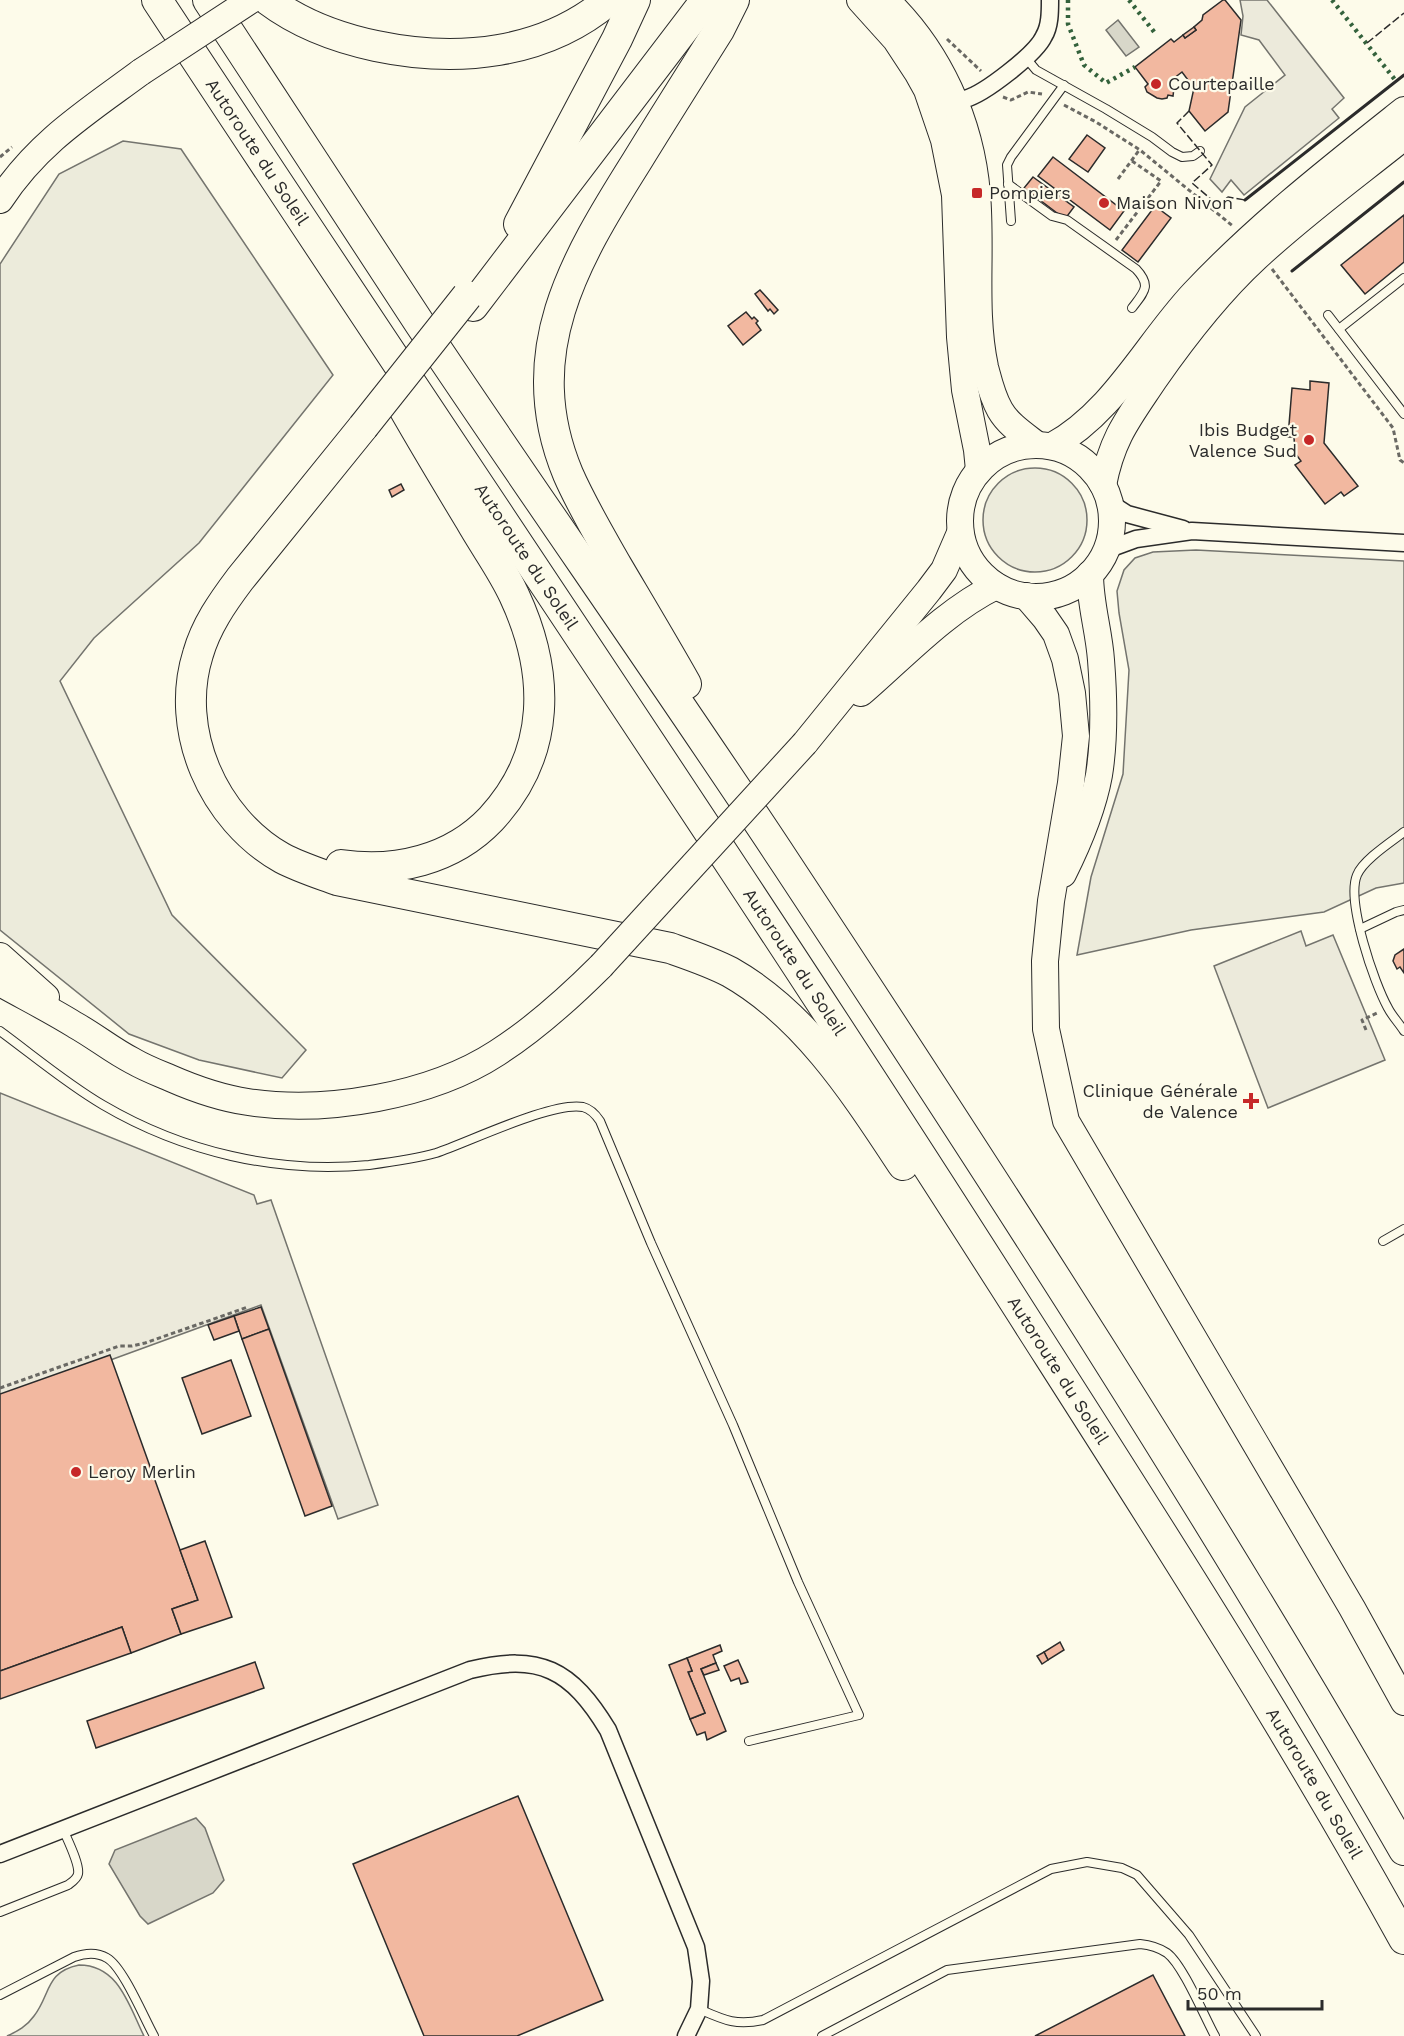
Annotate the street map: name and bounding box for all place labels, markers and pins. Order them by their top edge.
place label: Courtepaille [1168,73,1275,94]
marker: Courtepaille [1149,77,1163,91]
place label: Pompiers [989,182,1071,203]
marker: Pompiers [970,186,984,200]
place label: Maison Nivon [1116,192,1233,213]
marker: Maison Nivon [1097,196,1111,210]
place label: Ibis Budget Valence Sud [1189,419,1297,461]
marker: Ibis Budget Valence Sud [1302,433,1316,447]
place label: Clinique Générale de Valence [1082,1080,1238,1122]
marker: Clinique Générale de Valence [1242,1092,1260,1110]
place label: Leroy Merlin [88,1461,196,1482]
marker: Leroy Merlin [69,1465,83,1479]

